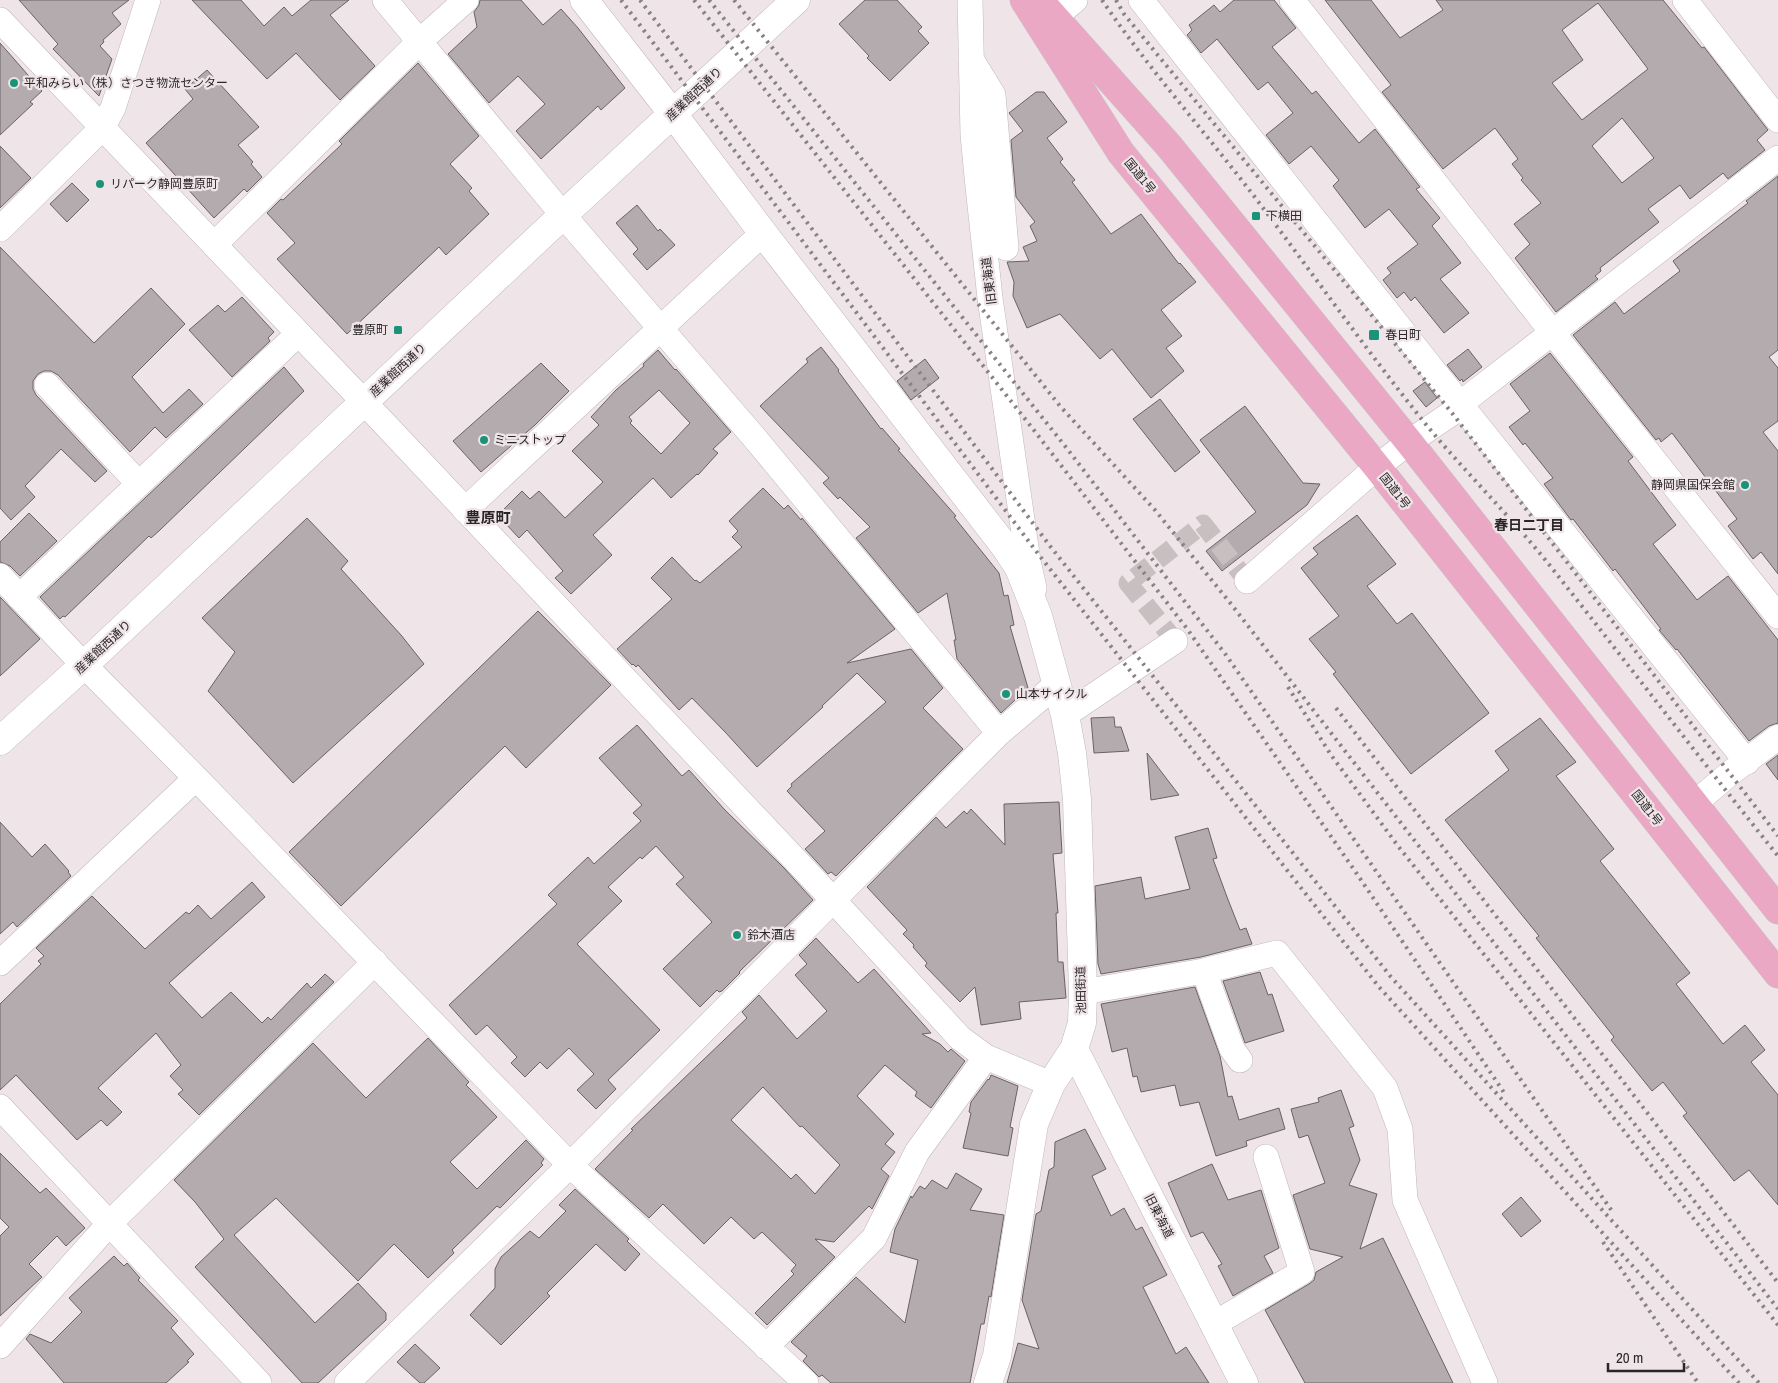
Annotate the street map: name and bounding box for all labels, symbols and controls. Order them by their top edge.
street label: 産業館西通り [662,64,726,124]
place label: 平和みらい（株）さつき物流センター [24,75,228,91]
marker: 平和みらい（株）さつき物流センター [8,77,20,89]
street label: 国道1号 [1121,155,1159,197]
place label: リパーク静岡豊原町 [110,176,218,192]
marker: リパーク静岡豊原町 [94,178,106,190]
place label: 下横田 [1266,208,1302,224]
marker: 下横田 [1250,210,1262,222]
street label: 旧東海道 [978,256,1000,306]
place label: 豊原町 [352,322,388,338]
marker: 豊原町 [392,324,404,336]
place label: 春日町 [1385,327,1421,343]
marker: 春日町 [1367,328,1381,342]
street label: 産業館西通り [366,340,430,400]
place label: ミニストップ [494,432,566,448]
marker: ミニストップ [478,434,490,446]
street label: 国道1号 [1376,470,1414,512]
place label: 静岡県国保会館 [1651,477,1735,493]
marker: 静岡県国保会館 [1739,479,1751,491]
district label: 豊原町 [465,507,511,528]
district label: 春日二丁目 [1494,516,1564,534]
street label: 産業館西通り [71,617,135,677]
place label: 山本サイクル [1016,686,1087,702]
marker: 山本サイクル [1000,688,1012,700]
street label: 国道1号 [1628,787,1666,829]
place label: 鈴木酒店 [747,927,795,943]
marker: 鈴木酒店 [731,929,743,941]
street label: 池田街道 [1073,966,1089,1014]
street label: 旧東海道 [1141,1191,1177,1241]
scale bar [1608,1340,1684,1372]
text: 20 m [1616,1347,1643,1368]

